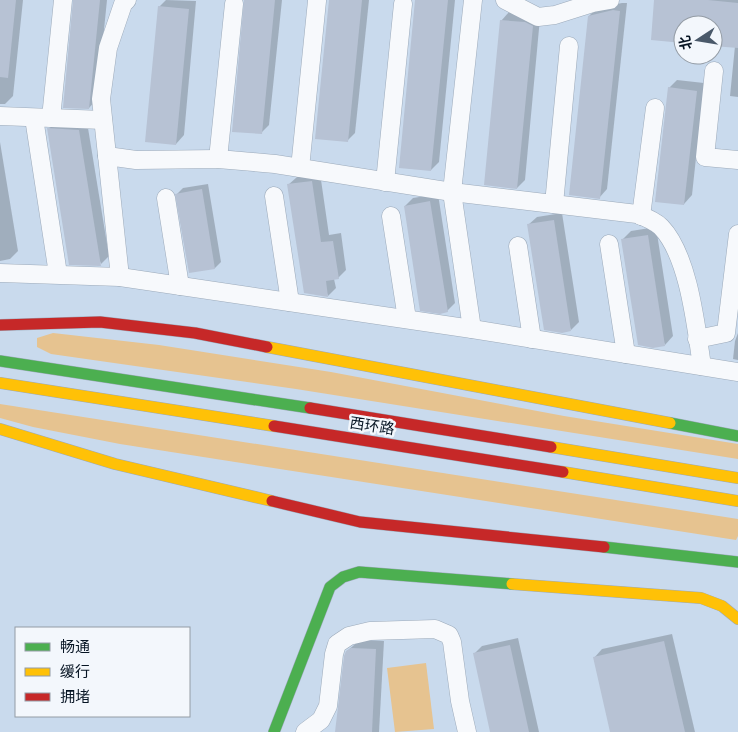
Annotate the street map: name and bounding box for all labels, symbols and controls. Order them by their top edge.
north arrow [673,15,723,65]
text: 北 [675,34,697,51]
street label: 西环路 [348,413,396,439]
legend [15,627,190,717]
text: 畅通 [60,637,90,657]
text: 缓行 [60,662,90,682]
text: 拥堵 [60,687,90,707]

